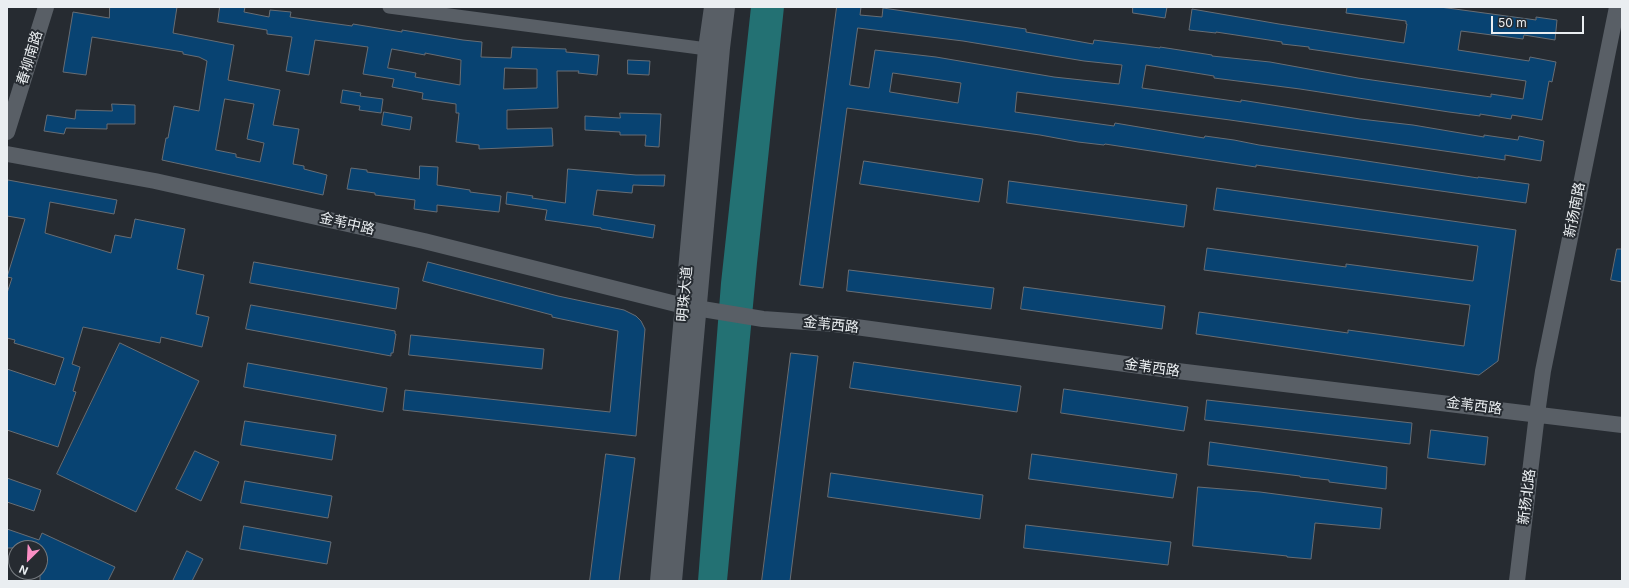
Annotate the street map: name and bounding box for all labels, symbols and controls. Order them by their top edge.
scale bar [1493,8,1586,34]
text: 50 m [1498,15,1527,30]
street label: 春柳南路 [14,29,46,87]
street label: 新扬南路 [1561,181,1589,239]
street label: 金苇中路 [318,210,376,238]
street label: 明珠大道 [674,265,696,323]
street label: 金苇西路 [802,314,860,336]
street label: 金苇西路 [1123,356,1181,380]
street label: 金苇西路 [1445,394,1503,418]
street label: 新扬北路 [1515,468,1539,526]
north arrow [8,540,48,580]
text: N [17,562,30,578]

